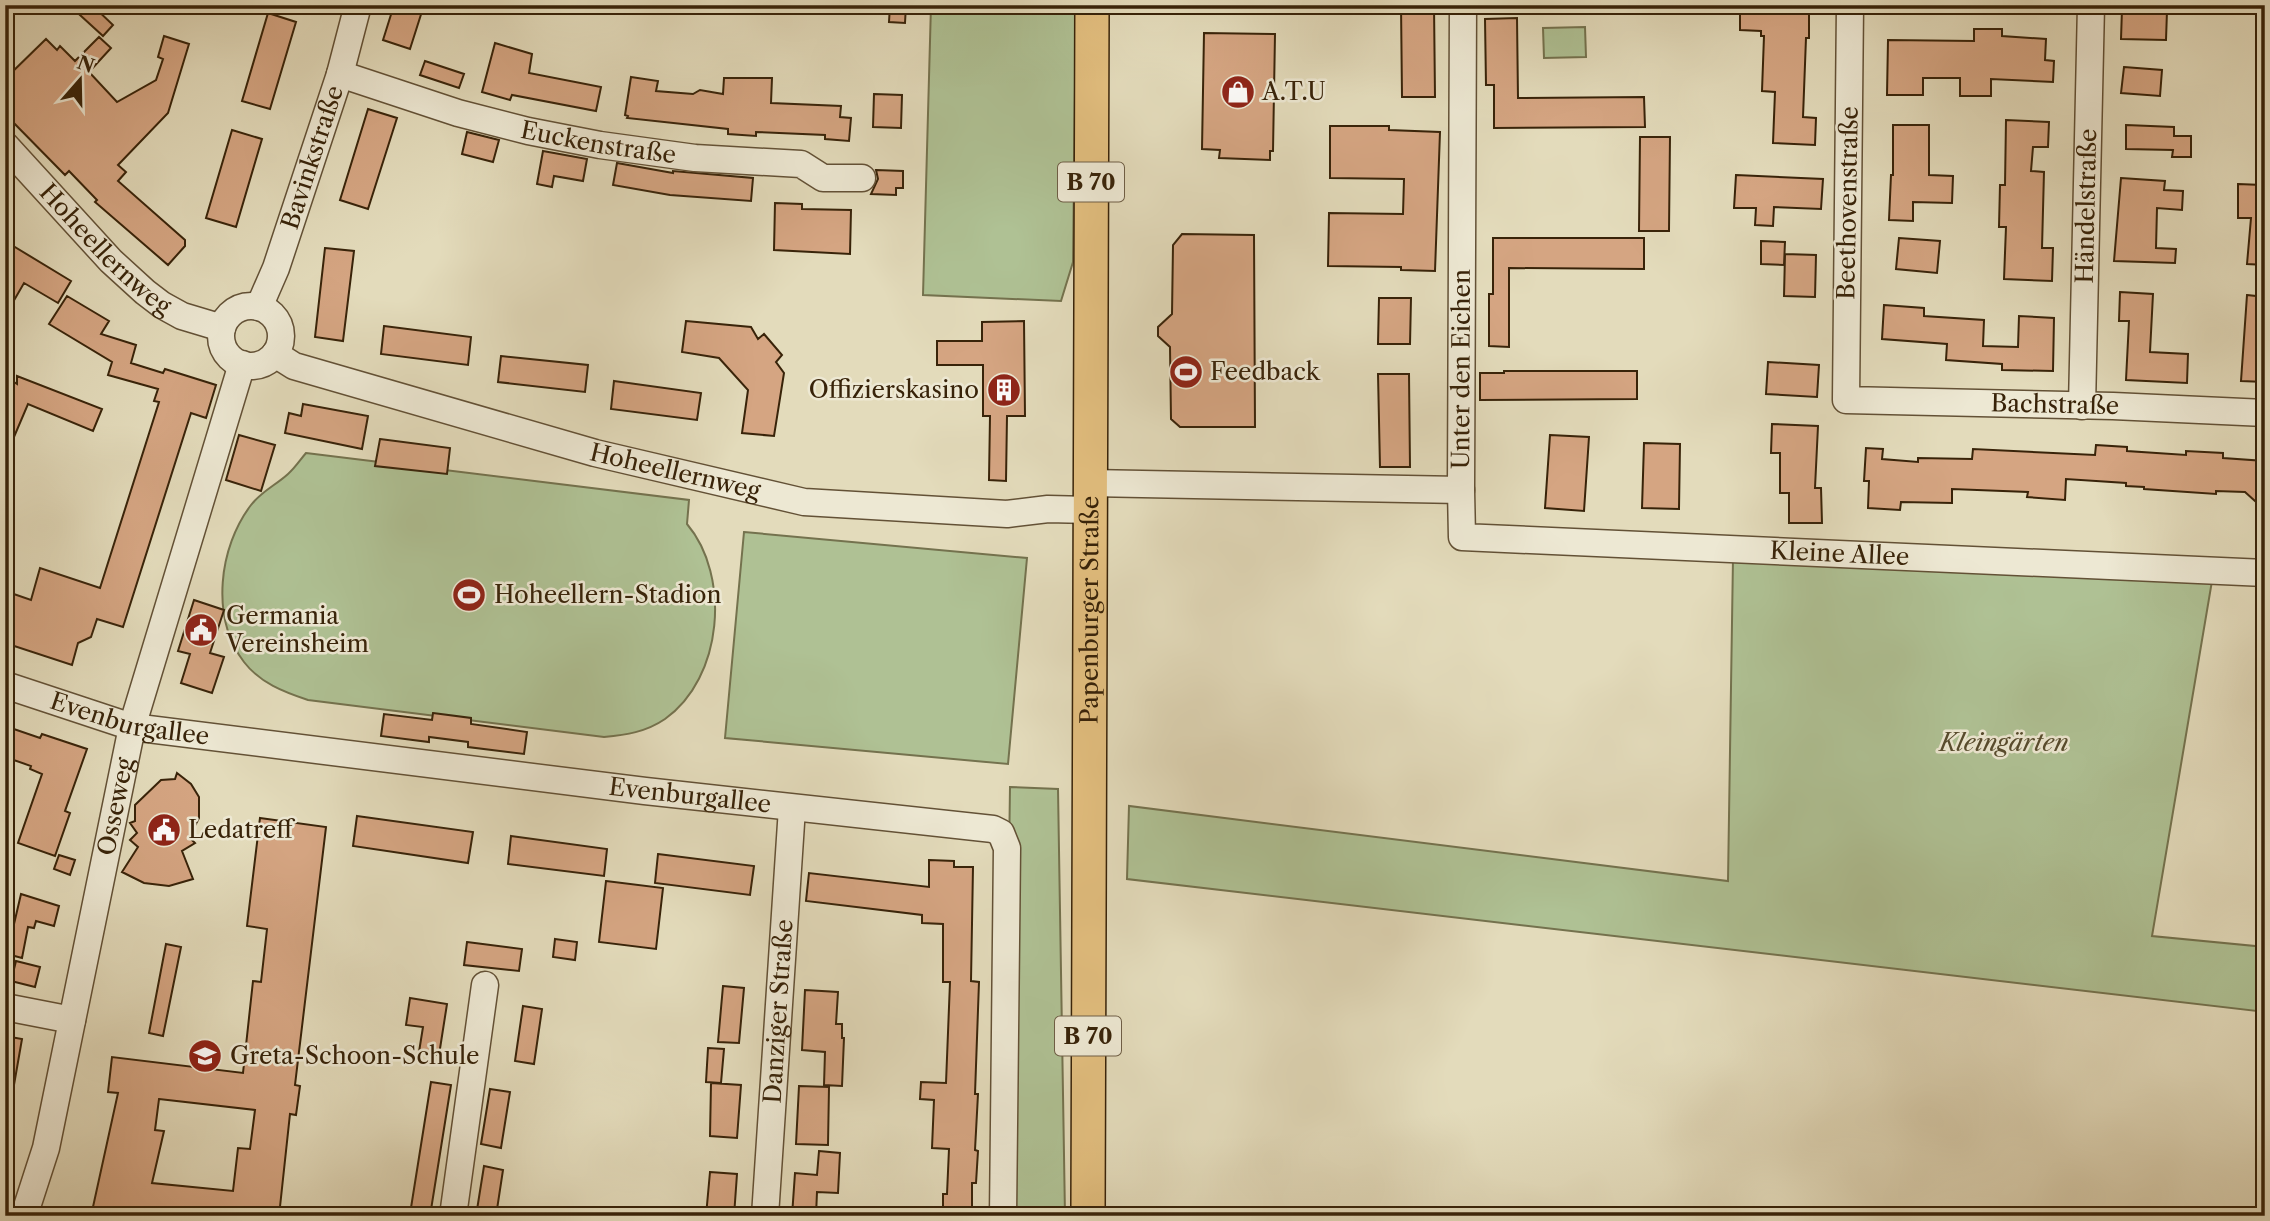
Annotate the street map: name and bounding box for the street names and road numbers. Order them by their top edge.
street label: Bavinkstraße [275,82,349,233]
street label: Beethovenstraße [1831,106,1864,300]
street label: Euckenstraße [518,115,678,169]
street label: Händelstraße [2070,128,2102,284]
road number: B 70 [1058,162,1124,202]
street label: Hoheellernweg [34,178,176,321]
street label: Unter den Eichen [1446,269,1476,469]
street label: Bachstraße [1990,388,2120,420]
street label: Hoheellernweg [587,437,764,505]
street label: Papenburger Straße [1075,496,1104,724]
street label: Kleine Allee [1769,536,1910,571]
street label: Evenburgallee [47,686,211,751]
street label: Osseweg [91,755,139,858]
street label: Evenburgallee [607,772,773,819]
street label: Danziger Straße [757,918,799,1104]
road number: B 70 [1055,1016,1121,1056]

